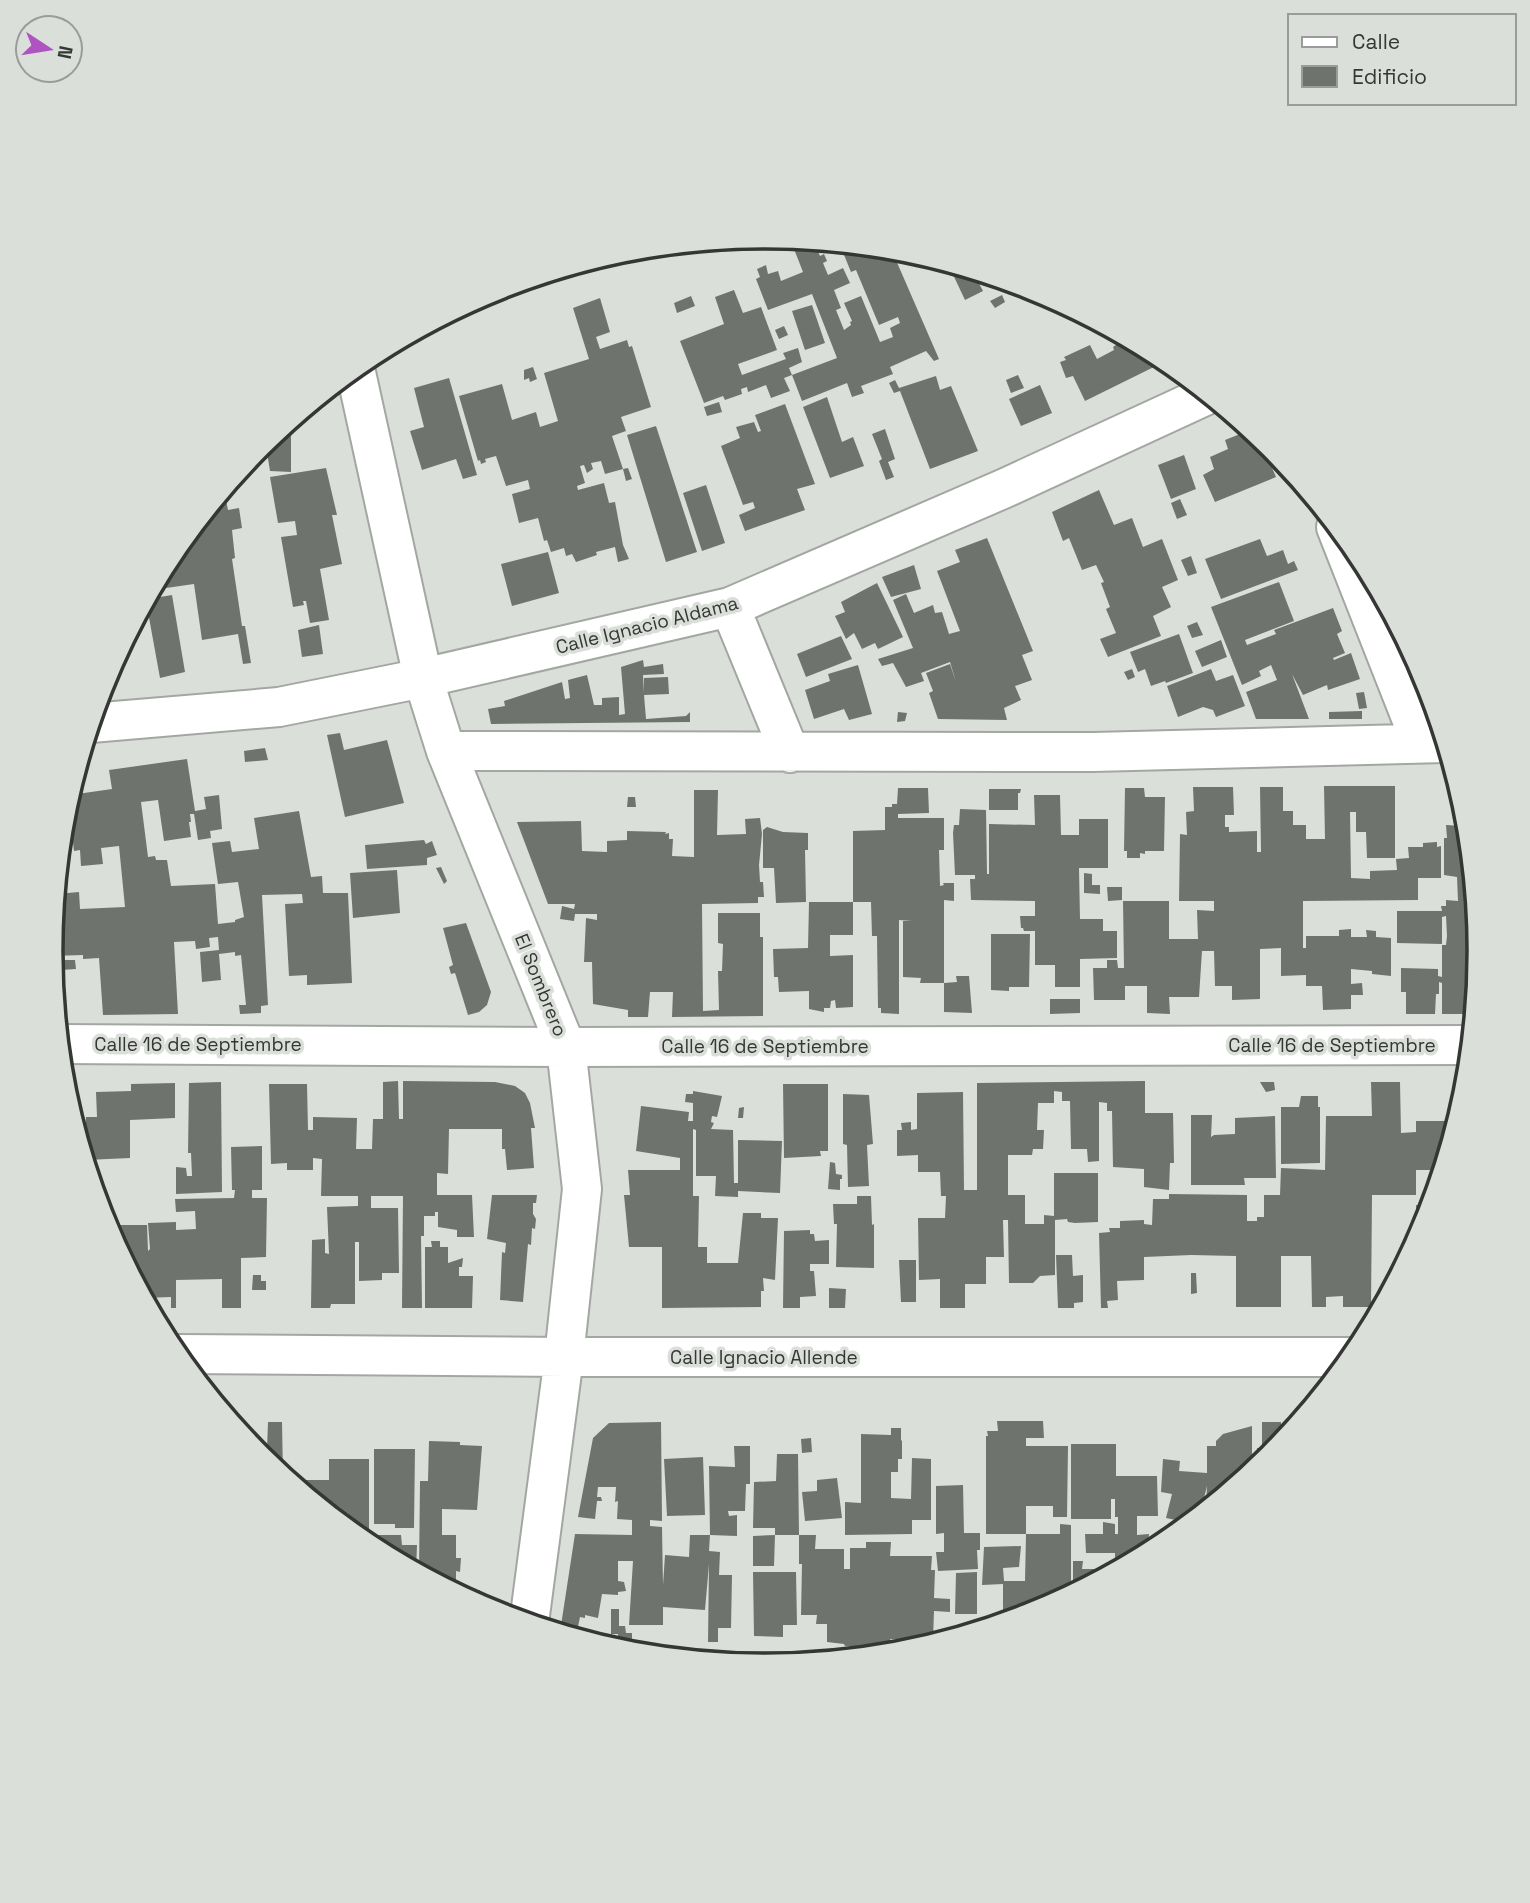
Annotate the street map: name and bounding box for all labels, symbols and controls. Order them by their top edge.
north arrow [14,14,84,84]
legend [1288,14,1516,105]
text: Calle [1352,28,1400,55]
text: N [52,44,79,61]
text: Edificio [1352,63,1427,90]
street label: Calle Ignacio Aldama [553,590,741,660]
street label: El Sombrero [509,930,573,1040]
street label: Calle 16 de Septiembre [94,1032,302,1057]
street label: Calle 16 de Septiembre [1228,1033,1436,1058]
street label: Calle 16 de Septiembre [661,1034,869,1059]
street label: Calle Ignacio Allende [670,1345,858,1370]

